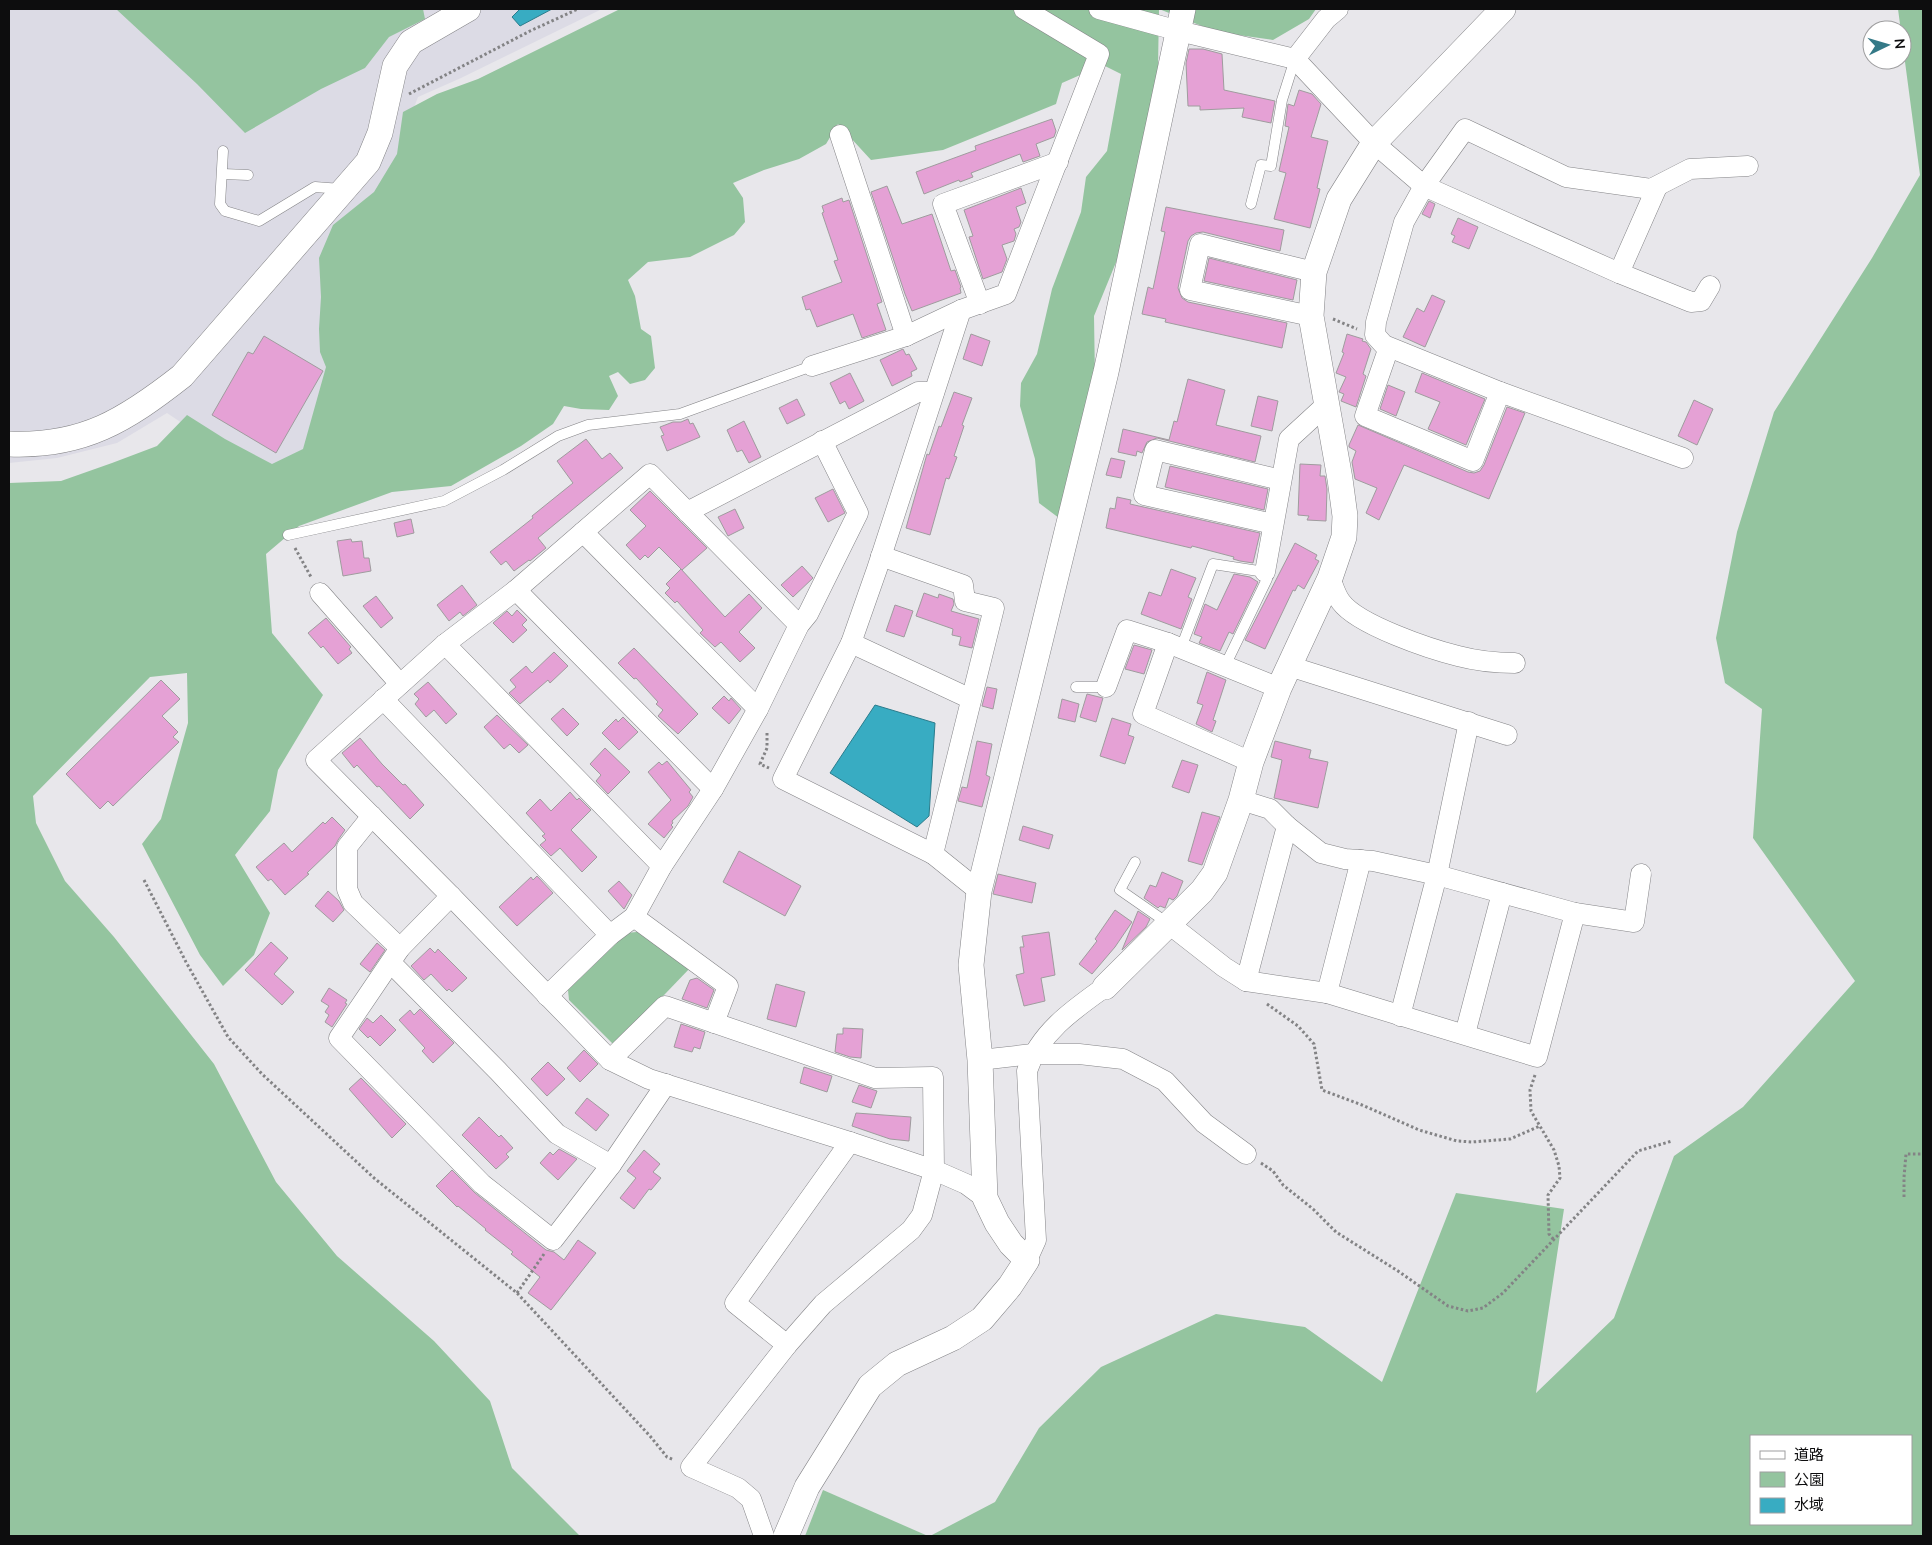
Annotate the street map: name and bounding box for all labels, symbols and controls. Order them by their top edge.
north arrow [1862,20,1912,70]
text: N [1890,38,1909,50]
legend [1750,1435,1912,1525]
text: 道路 [1794,1445,1824,1465]
text: 公園 [1794,1470,1824,1490]
text: 水域 [1794,1495,1824,1515]

